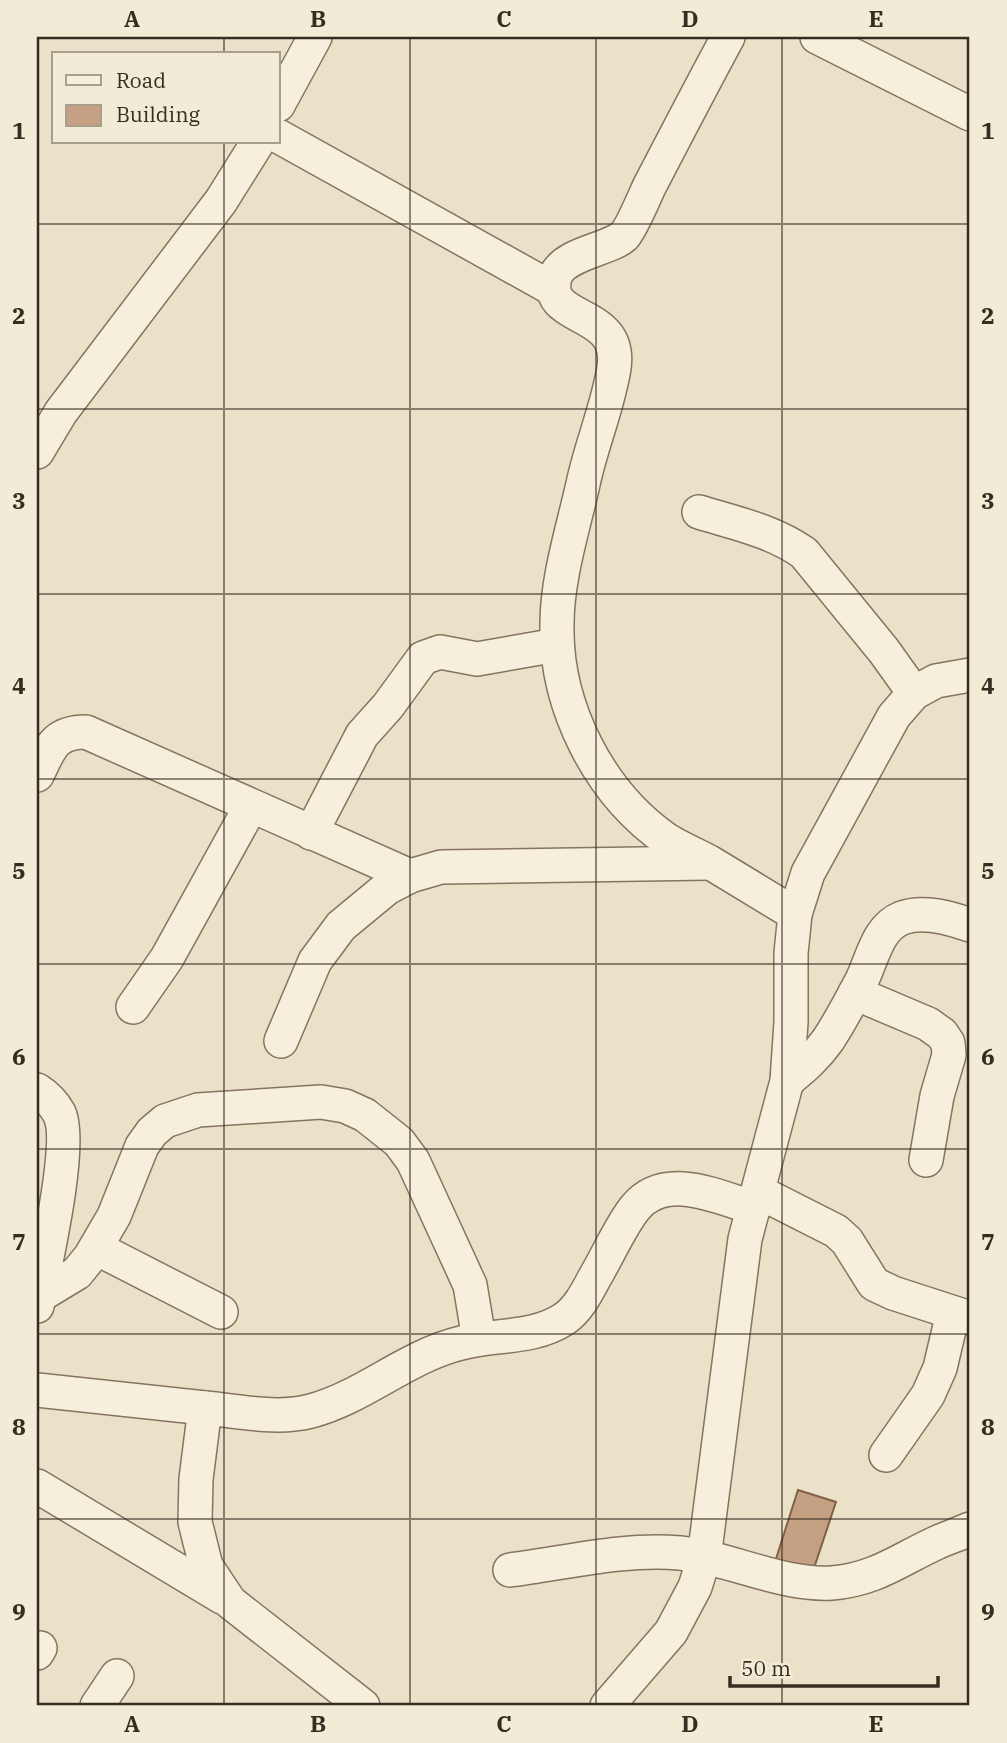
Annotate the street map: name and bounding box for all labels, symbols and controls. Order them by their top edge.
text: A [124,3,140,33]
text: B [310,3,326,33]
text: C [496,3,512,33]
text: D [681,3,699,33]
text: E [868,3,884,33]
legend [52,52,280,144]
text: Road [116,66,166,94]
text: Building [116,100,201,128]
text: 1 [12,115,26,145]
text: 1 [981,115,995,145]
text: 2 [12,300,26,330]
text: 2 [981,300,995,330]
text: 3 [12,485,26,515]
text: 3 [981,485,995,515]
text: 4 [12,670,26,700]
text: 4 [981,670,995,700]
text: 5 [12,855,26,885]
text: 5 [981,855,995,885]
text: 6 [12,1041,26,1071]
text: 6 [981,1041,995,1071]
text: 7 [12,1226,26,1256]
text: 7 [981,1226,995,1256]
text: 8 [12,1411,26,1441]
text: 8 [981,1411,995,1441]
text: 9 [12,1596,26,1626]
text: 9 [981,1596,995,1626]
scale bar [730,1645,939,1689]
text: 50 m [741,1654,791,1682]
text: A [124,1708,140,1738]
text: B [310,1708,326,1738]
text: C [496,1708,512,1738]
text: D [681,1708,699,1738]
text: E [868,1708,884,1738]

